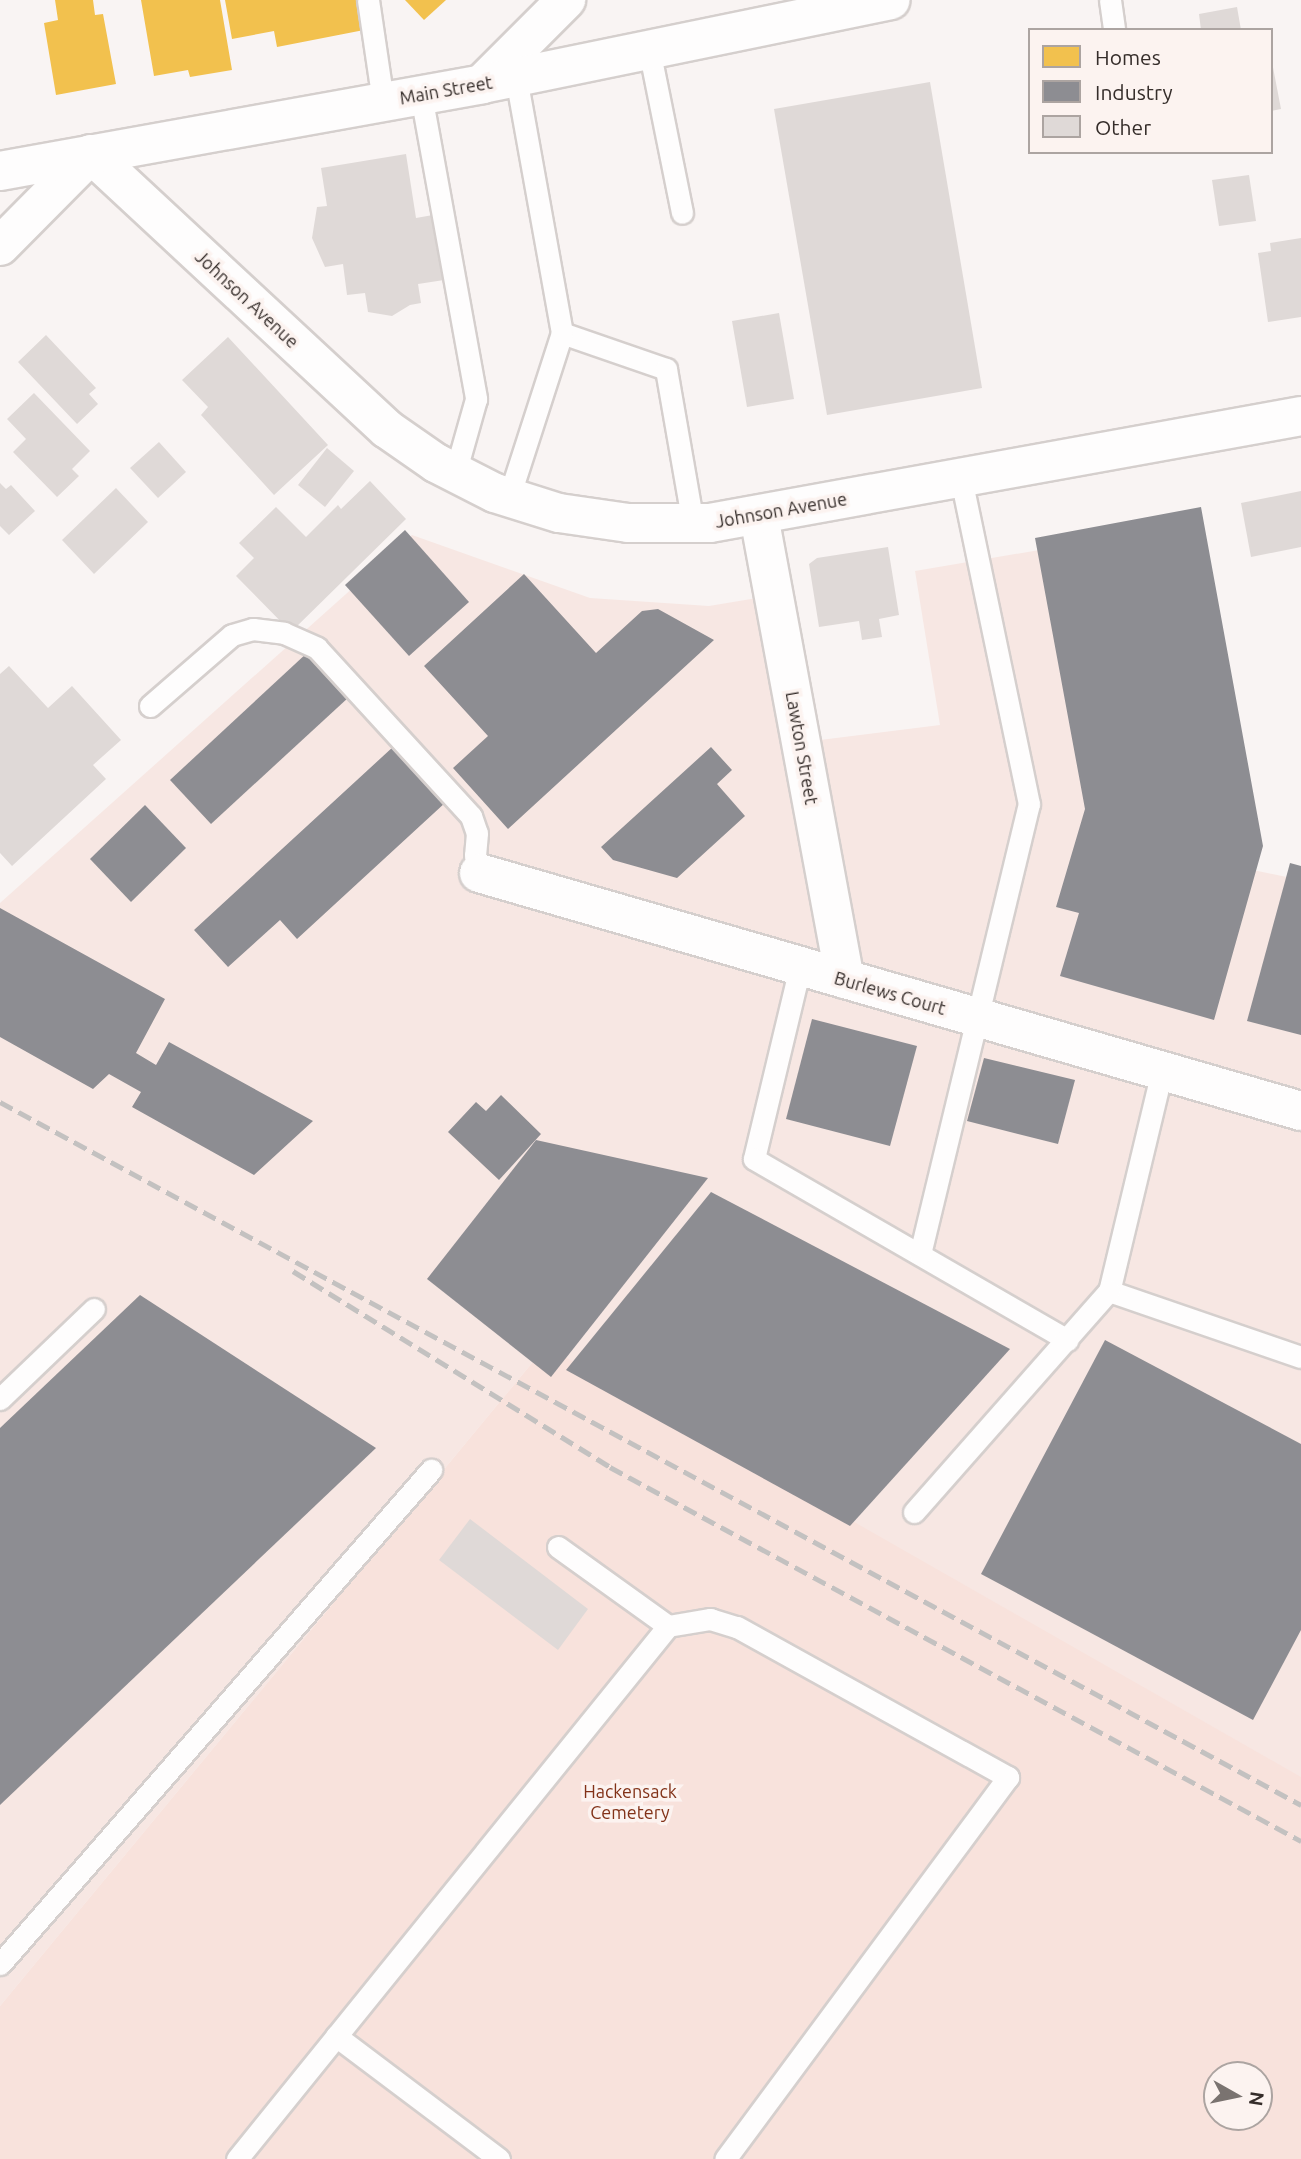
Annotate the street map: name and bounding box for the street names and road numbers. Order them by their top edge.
street label: Main Street [398,71,494,109]
street label: Johnson Avenue [191,246,303,352]
street label: Johnson Avenue [713,488,849,532]
street label: Lawton Street [781,690,823,806]
street label: Burlews Court [832,967,948,1019]

